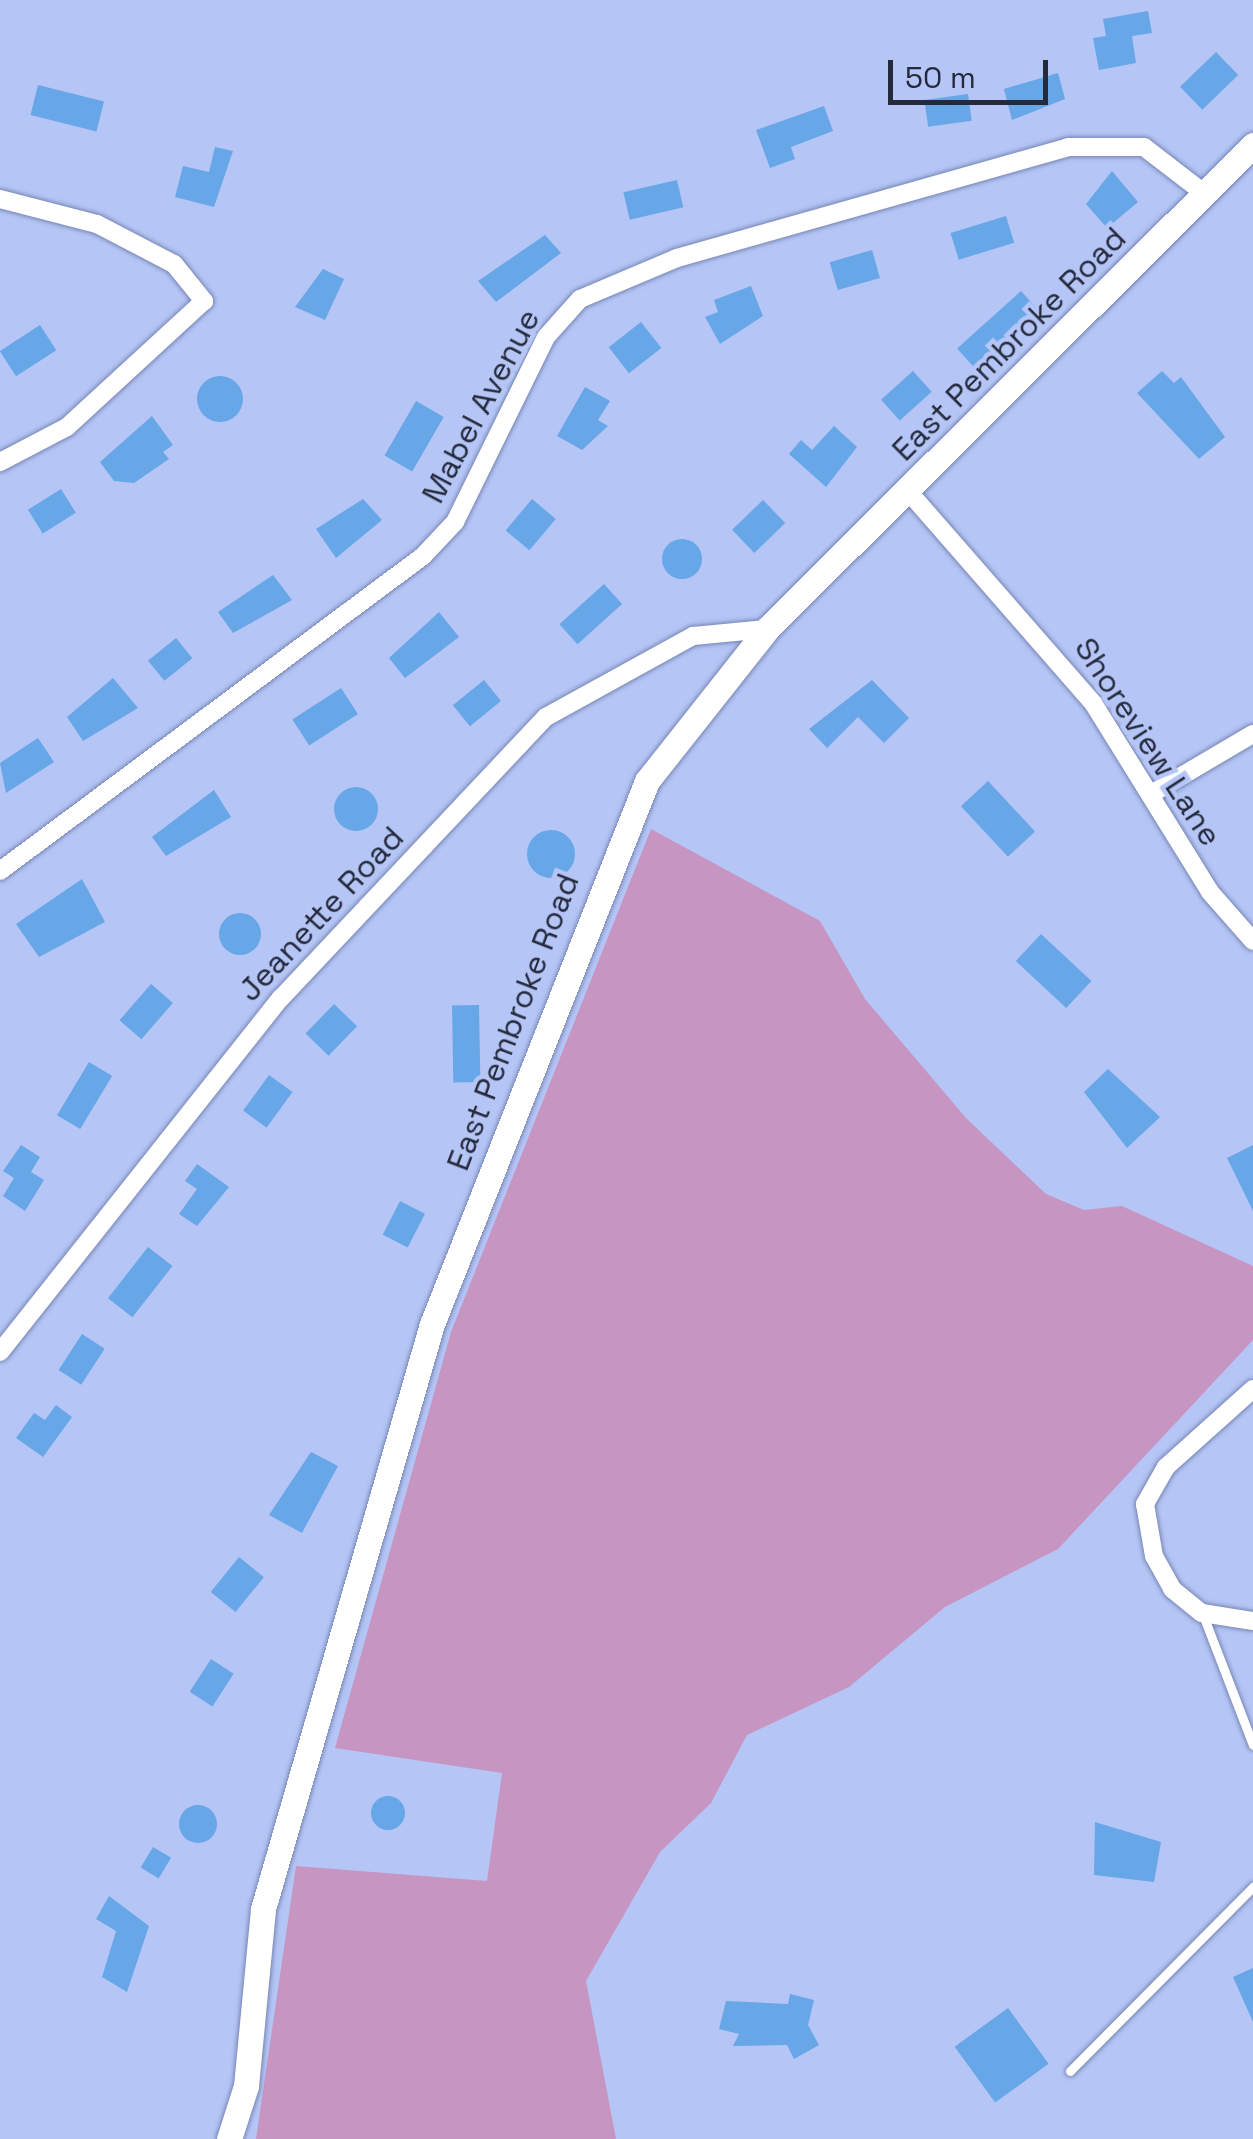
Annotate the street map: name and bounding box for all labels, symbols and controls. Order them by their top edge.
scale bar [893,40,1053,102]
text: 50 m [905,58,976,97]
street label: East Pembroke Road [884,219,1134,469]
street label: Mabel Avenue [414,302,548,510]
street label: Shoreview Lane [1066,631,1230,853]
street label: Jeanette Road [230,819,412,1009]
street label: East Pembroke Road [439,868,587,1176]

